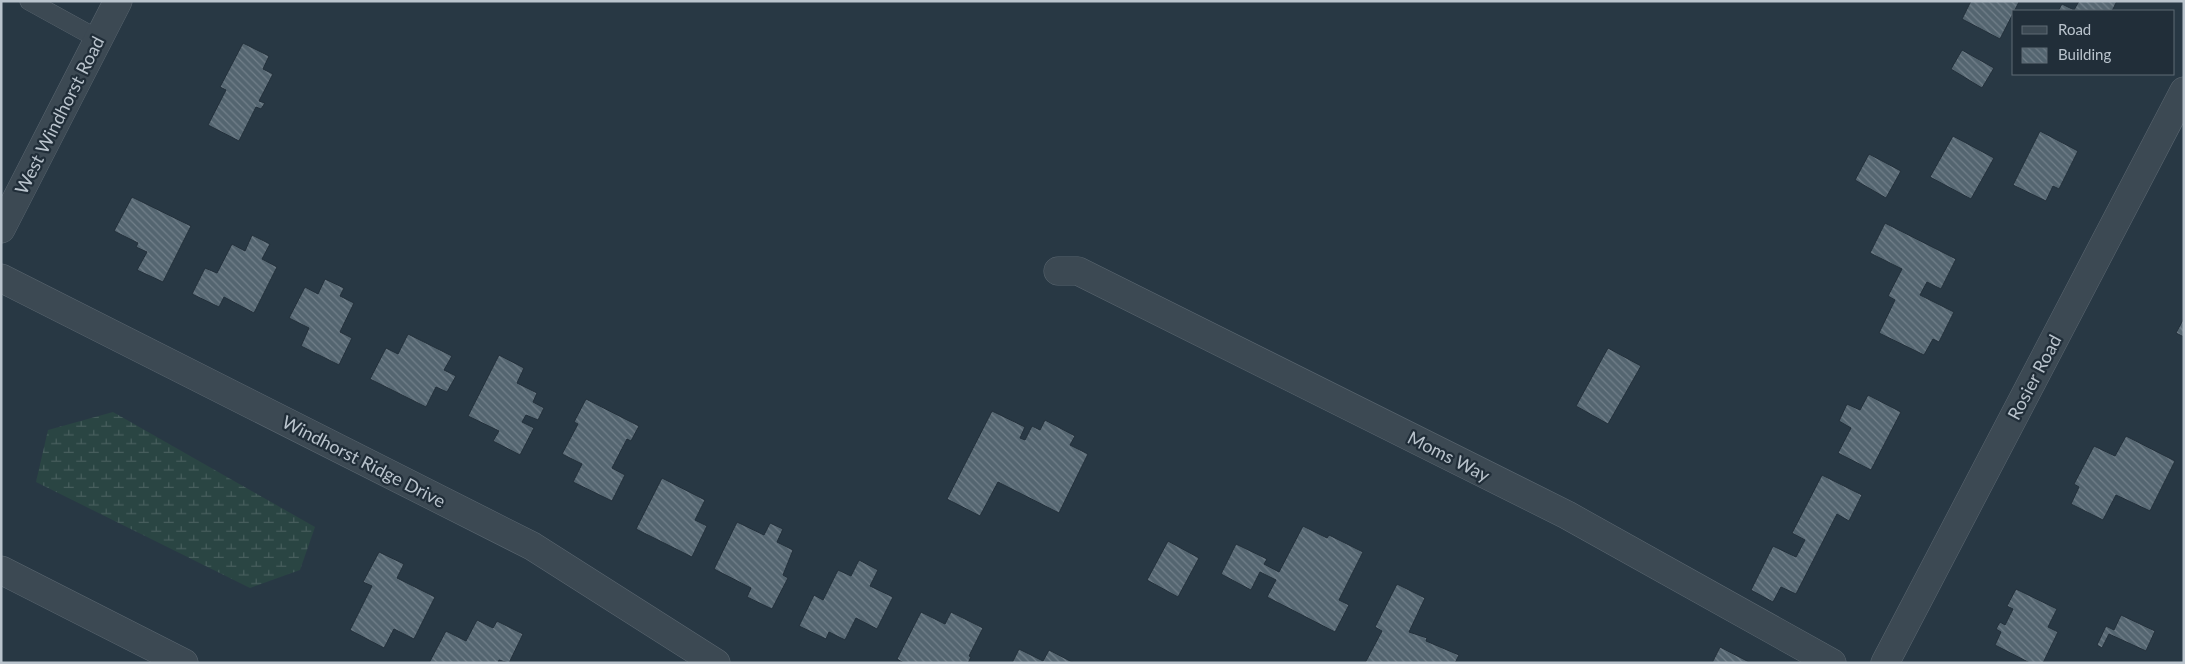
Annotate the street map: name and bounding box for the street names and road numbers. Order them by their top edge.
street label: West Windhorst Road [10,32,108,198]
street label: Rosier Road [2002,331,2066,423]
street label: Windhorst Ridge Drive [279,410,449,512]
street label: Moms Way [1404,426,1494,486]

